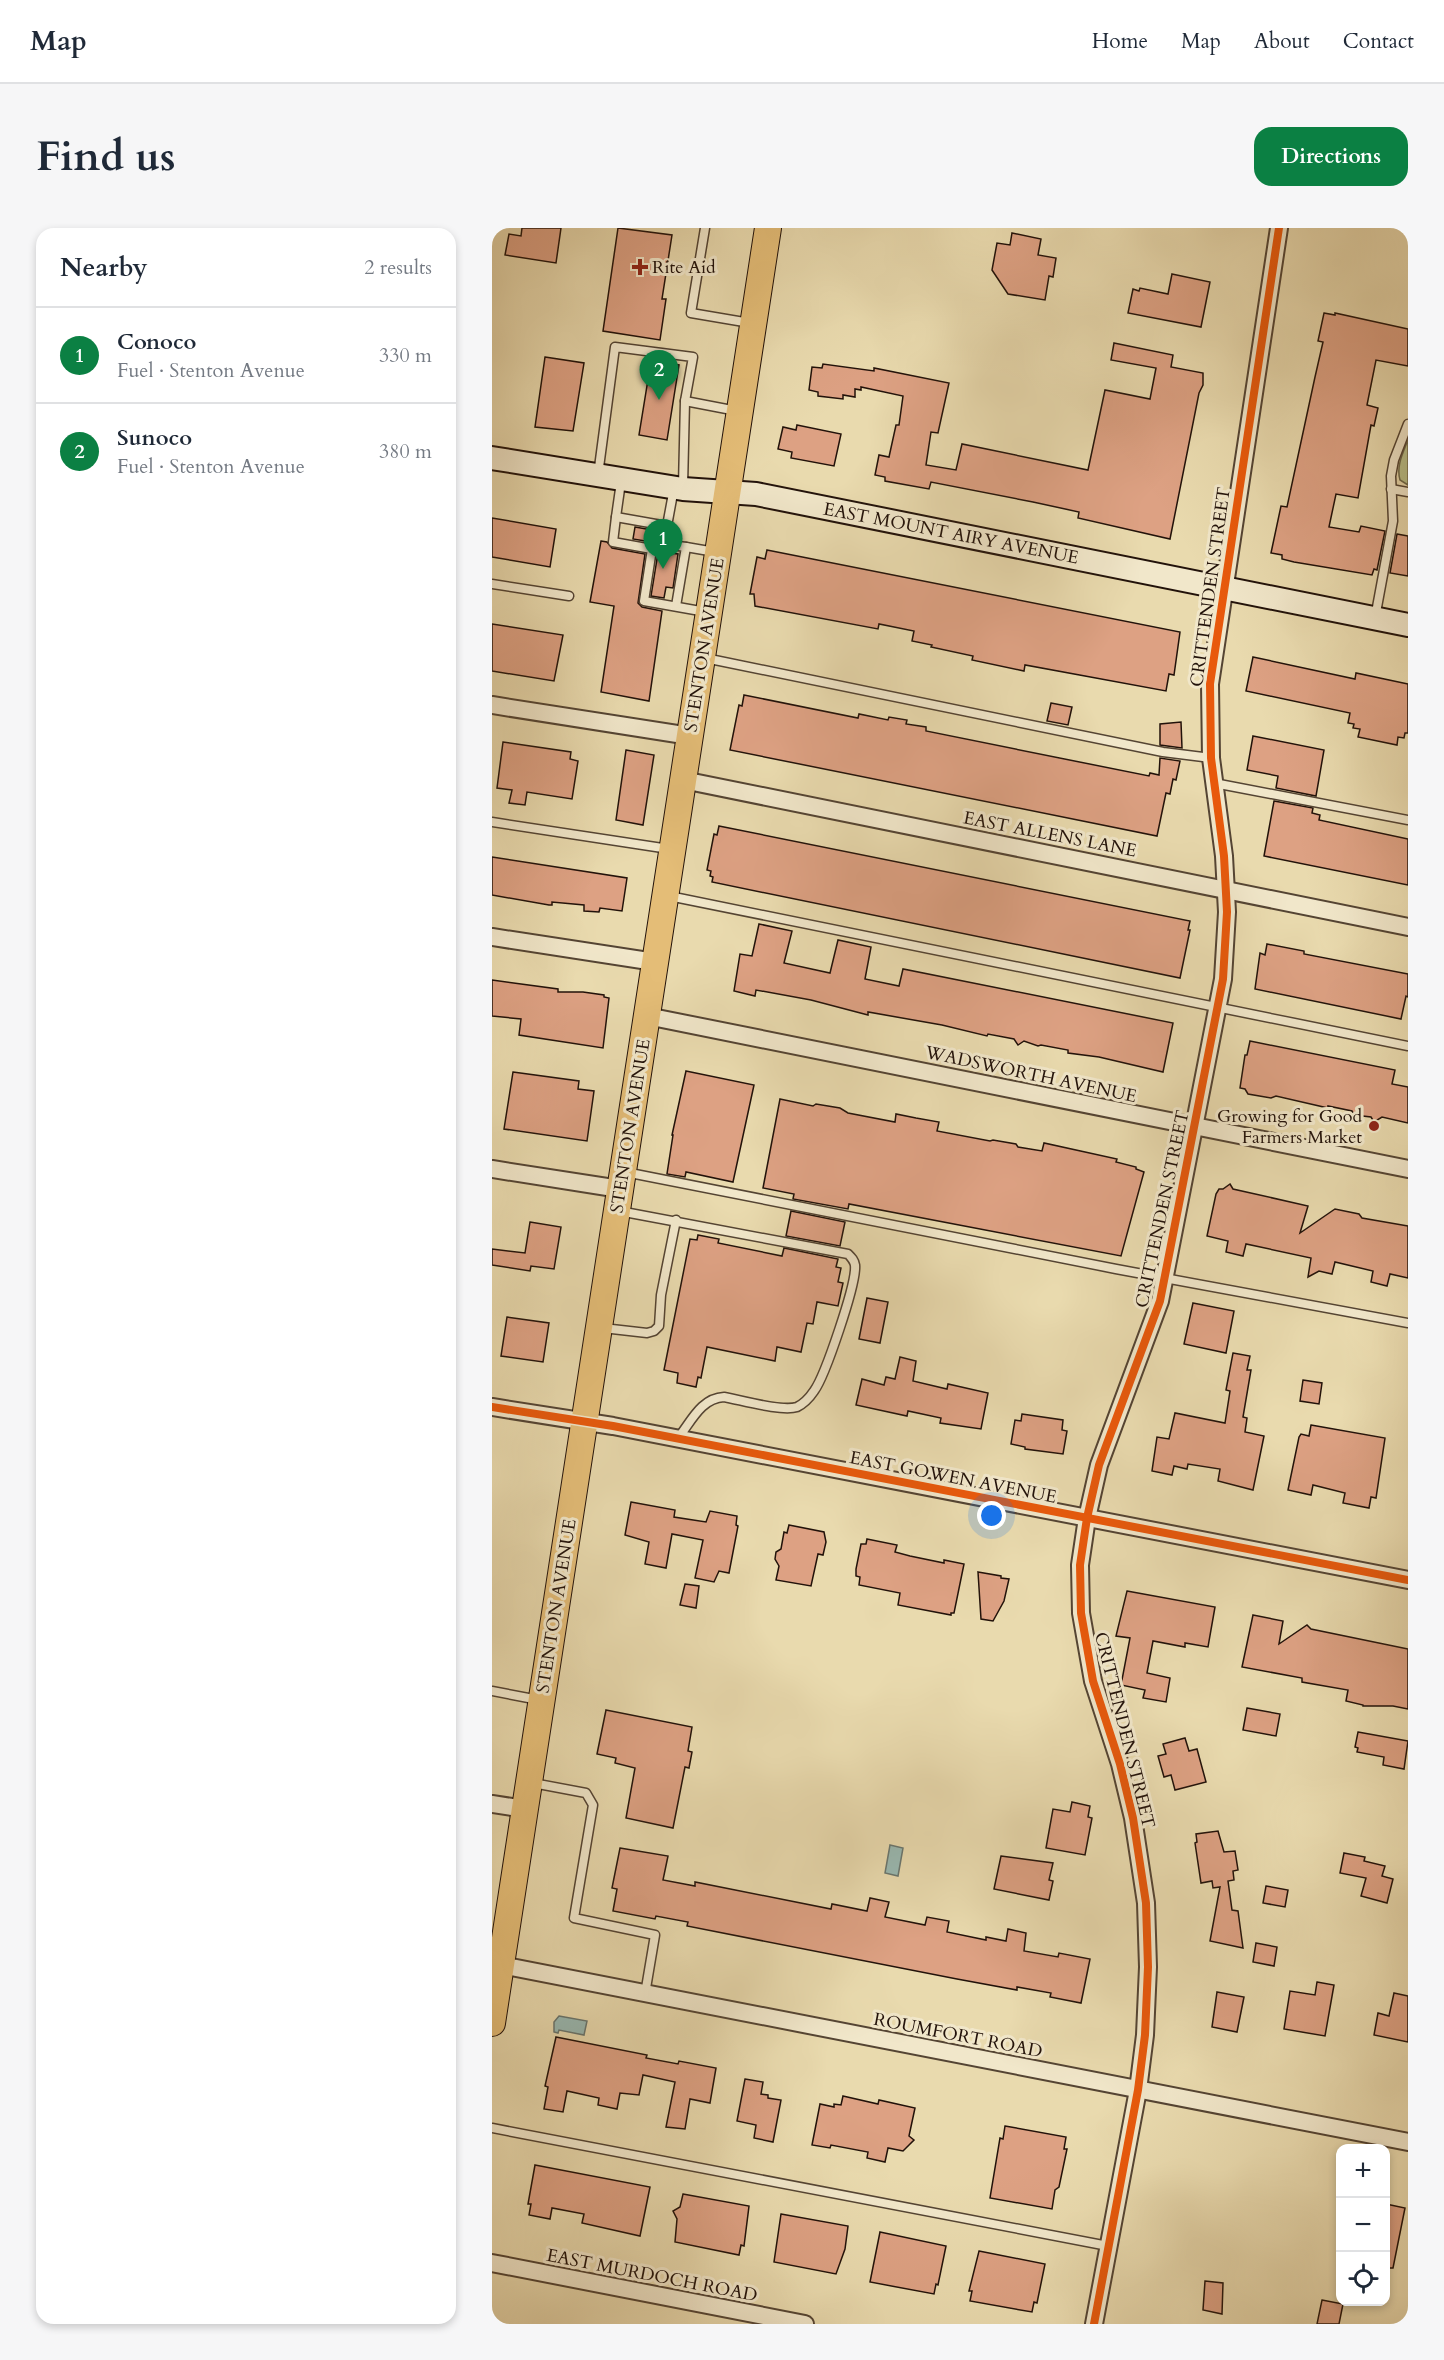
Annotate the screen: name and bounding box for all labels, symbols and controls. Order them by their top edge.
text: Map [30,22,87,60]
text: Home [1092,27,1148,56]
text: Map [1181,27,1221,56]
text: About [1254,27,1310,56]
text: Contact [1343,27,1414,56]
button: Directions [1254,127,1408,186]
text: Find us [36,128,176,185]
text: Nearby [60,250,148,285]
text: 2 results [364,254,432,281]
place label: Rite Aid [652,255,716,280]
marker: Rite Aid [633,260,647,274]
text: Conoco [117,327,196,357]
text: 1 [74,342,85,369]
text: 330 m [379,342,432,369]
pin: 2 [640,350,678,400]
text: Fuel · Stenton Avenue [117,357,305,384]
text: Sunoco [117,423,192,453]
text: 2 [74,438,85,465]
text: 380 m [379,438,432,465]
text: Fuel · Stenton Avenue [117,453,305,480]
street label: CRITTENDEN STREET [1184,486,1237,688]
street label: EAST MOUNT AIRY AVENUE [821,496,1081,571]
pin: 1 [644,520,682,569]
street label: STENTON AVENUE [678,556,731,734]
street label: EAST ALLENS LANE [961,805,1139,864]
street label: STENTON AVENUE [604,1037,657,1215]
street label: WADSWORTH AVENUE [922,1040,1139,1109]
place label: Growing for Good Farmers Market [1217,1104,1362,1150]
street label: CRITTENDEN STREET [1129,1108,1196,1310]
marker: Growing for Good Farmers Market [1367,1119,1381,1133]
street label: EAST GOWEN AVENUE [847,1445,1058,1510]
your location [977,1501,1006,1530]
street label: STENTON AVENUE [530,1517,583,1695]
street label: CRITTENDEN STREET [1088,1629,1161,1831]
street label: ROUMFORT ROAD [871,2007,1044,2064]
map controls [1336,2144,1390,2306]
button: + [1336,2144,1390,2198]
button: − [1336,2198,1390,2252]
street label: EAST MURDOCH ROAD [544,2243,760,2308]
button: locate [1336,2252,1390,2306]

